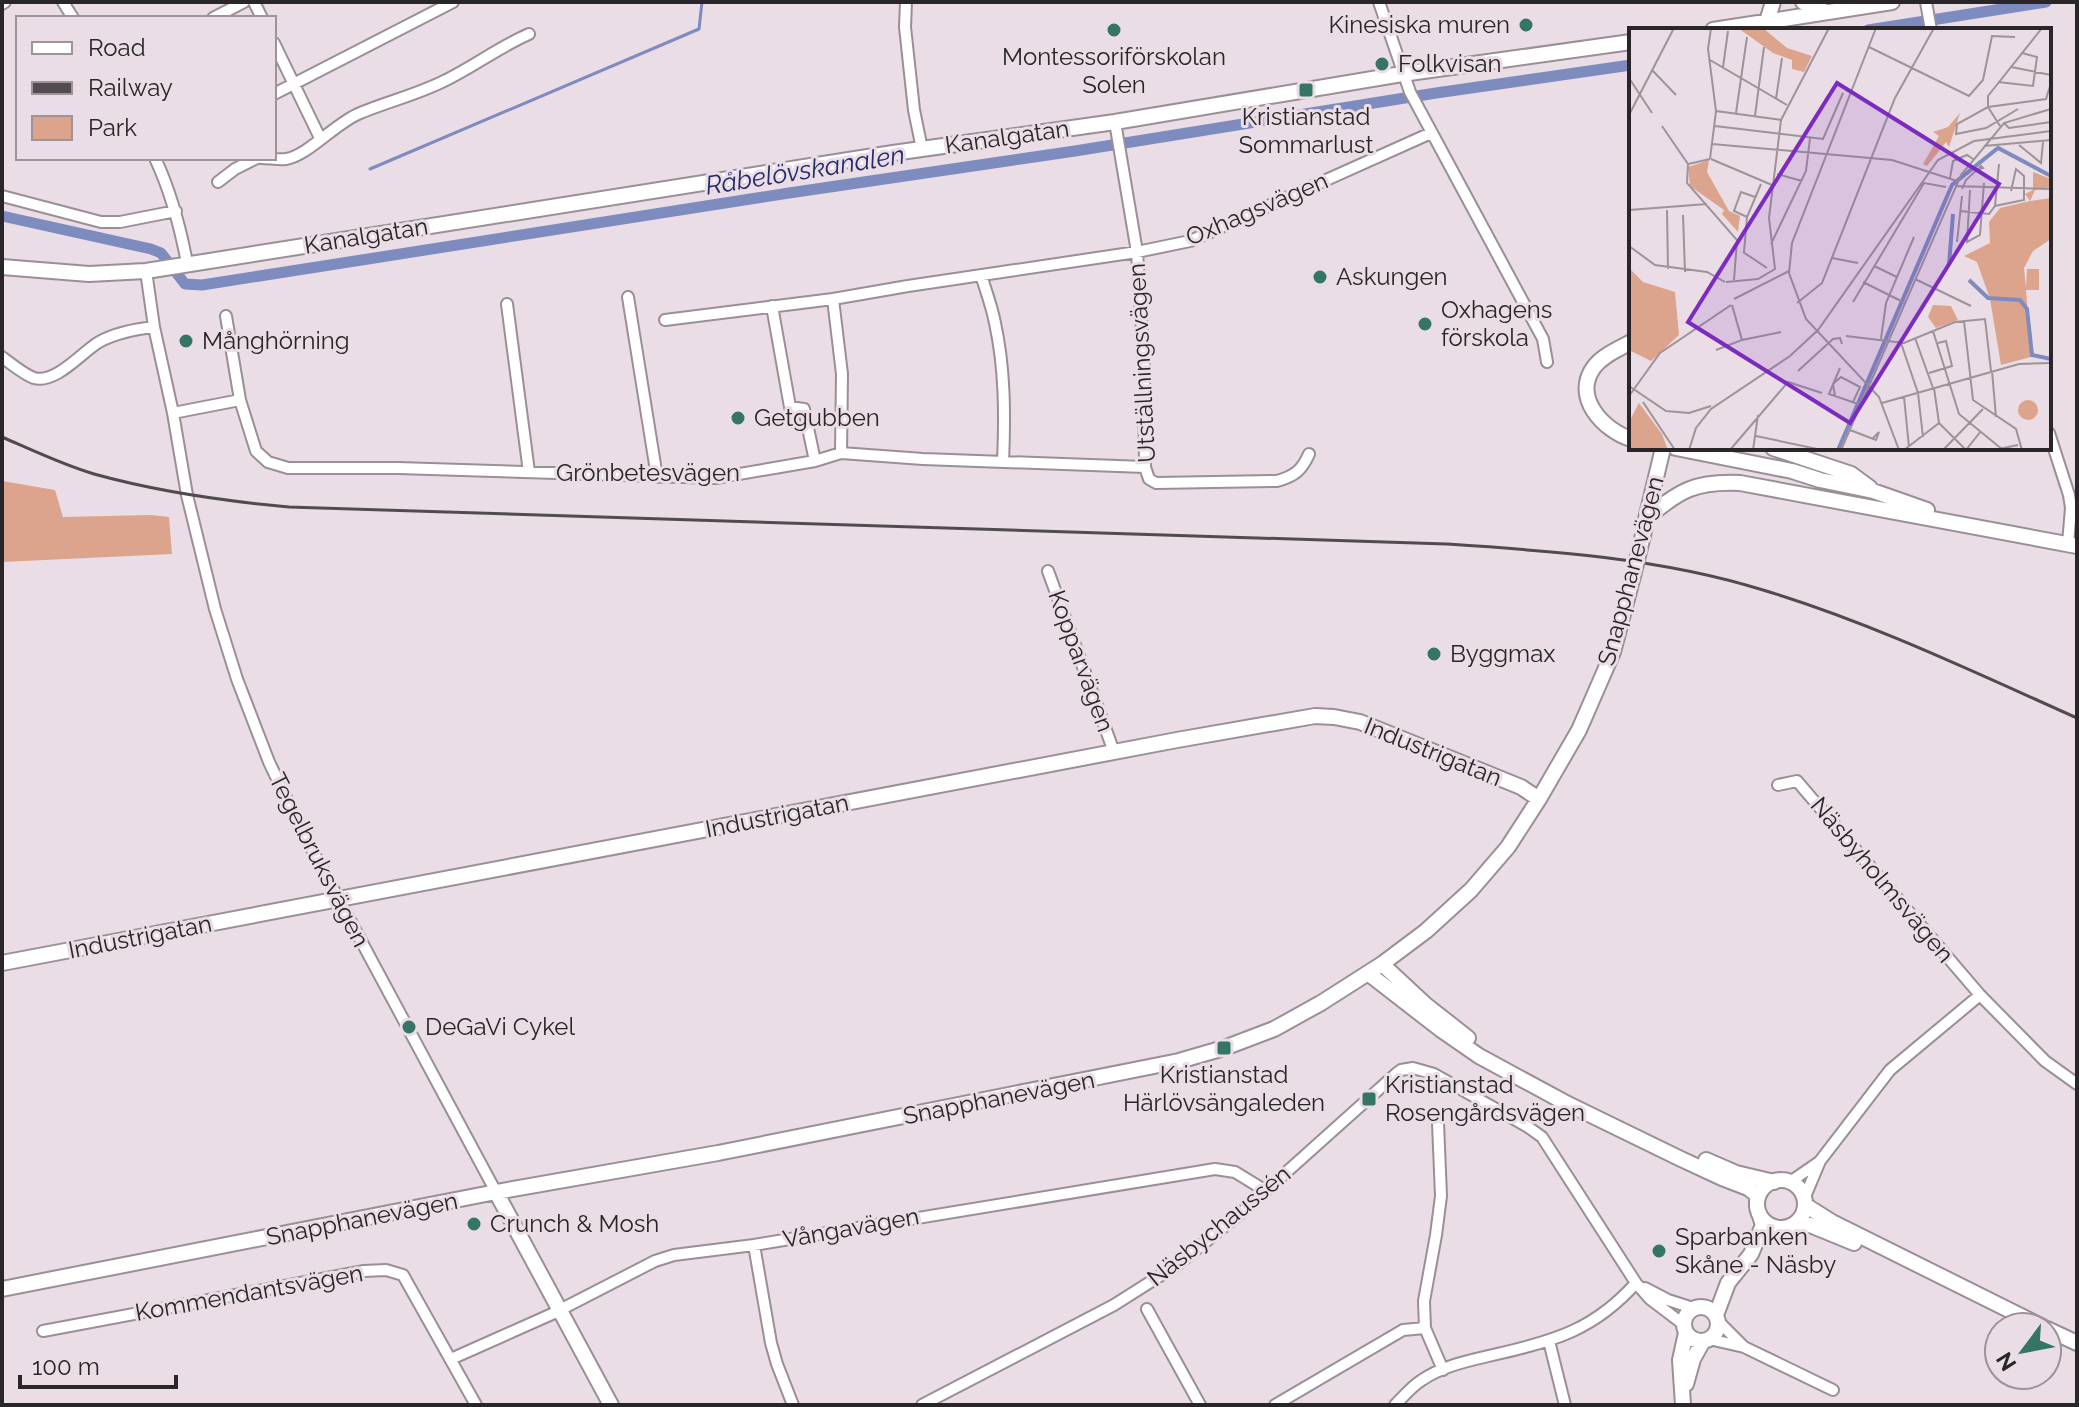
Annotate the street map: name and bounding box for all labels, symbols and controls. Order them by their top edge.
place label: Kinesiska muren [1329,10,1510,39]
legend [16,16,276,160]
marker: Kinesiska muren [1517,16,1535,34]
marker: Montessoriförskolan Solen [1105,21,1123,39]
inset map [1629,28,2051,450]
text: Road [88,33,146,62]
place label: Montessoriförskolan Solen [1002,42,1226,99]
place label: Folkvisan [1398,49,1502,78]
marker: Folkvisan [1373,55,1391,73]
text: Railway [88,73,173,102]
marker: Kristianstad Sommarlust [1297,81,1315,99]
place label: Kristianstad Sommarlust [1239,102,1373,159]
text: Park [88,113,137,142]
street label: Kanalgatan [943,113,1071,160]
water label: Råbelövskanalen [703,139,907,201]
street label: Oxhagsvägen [1181,166,1332,252]
street label: Kanalgatan [302,211,430,260]
place label: Askungen [1336,262,1448,291]
street label: Utställningsvägen [1122,263,1161,463]
marker: Askungen [1311,268,1329,286]
place label: Oxhagens förskola [1441,295,1552,352]
marker: Oxhagens förskola [1416,315,1434,333]
place label: Månghörning [202,326,350,355]
marker: Månghörning [177,332,195,350]
place label: Getgubben [754,403,880,432]
marker: Getgubben [729,409,747,427]
street label: Grönbetesvägen [556,458,740,487]
street label: Snapphanevägen [1591,473,1670,669]
street label: Kopparvägen [1042,586,1121,736]
place label: Byggmax [1450,639,1555,668]
marker: Byggmax [1425,645,1443,663]
street label: Industrigatan [1360,711,1506,792]
street label: Tegelbruksvägen [263,768,376,952]
street label: Industrigatan [703,787,851,844]
street label: Näsbyholmsvägen [1805,791,1960,968]
street label: Industrigatan [66,908,214,965]
place label: DeGaVi Cykel [425,1012,575,1041]
marker: DeGaVi Cykel [400,1018,418,1036]
marker: Kristianstad Härlövsängaleden [1215,1039,1233,1057]
place label: Kristianstad Härlövsängaleden [1123,1060,1325,1117]
street label: Snapphanevägen [901,1065,1097,1130]
place label: Kristianstad Rosengårdsvägen [1385,1070,1585,1127]
marker: Kristianstad Rosengårdsvägen [1360,1090,1378,1108]
street label: Näsbychaussén [1141,1159,1296,1292]
street label: Snapphanevägen [264,1186,460,1251]
street label: Vångavägen [780,1201,921,1254]
place label: Crunch & Mosh [490,1209,659,1238]
marker: Crunch & Mosh [465,1215,483,1233]
place label: Sparbanken Skåne - Näsby [1675,1222,1836,1279]
marker: Sparbanken Skåne - Näsby [1650,1242,1668,1260]
street label: Kommendantsvägen [133,1258,365,1327]
north arrow [1983,1311,2063,1391]
scale bar [20,1339,176,1389]
text: N [1991,1348,2022,1376]
text: 100 m [32,1352,100,1381]

